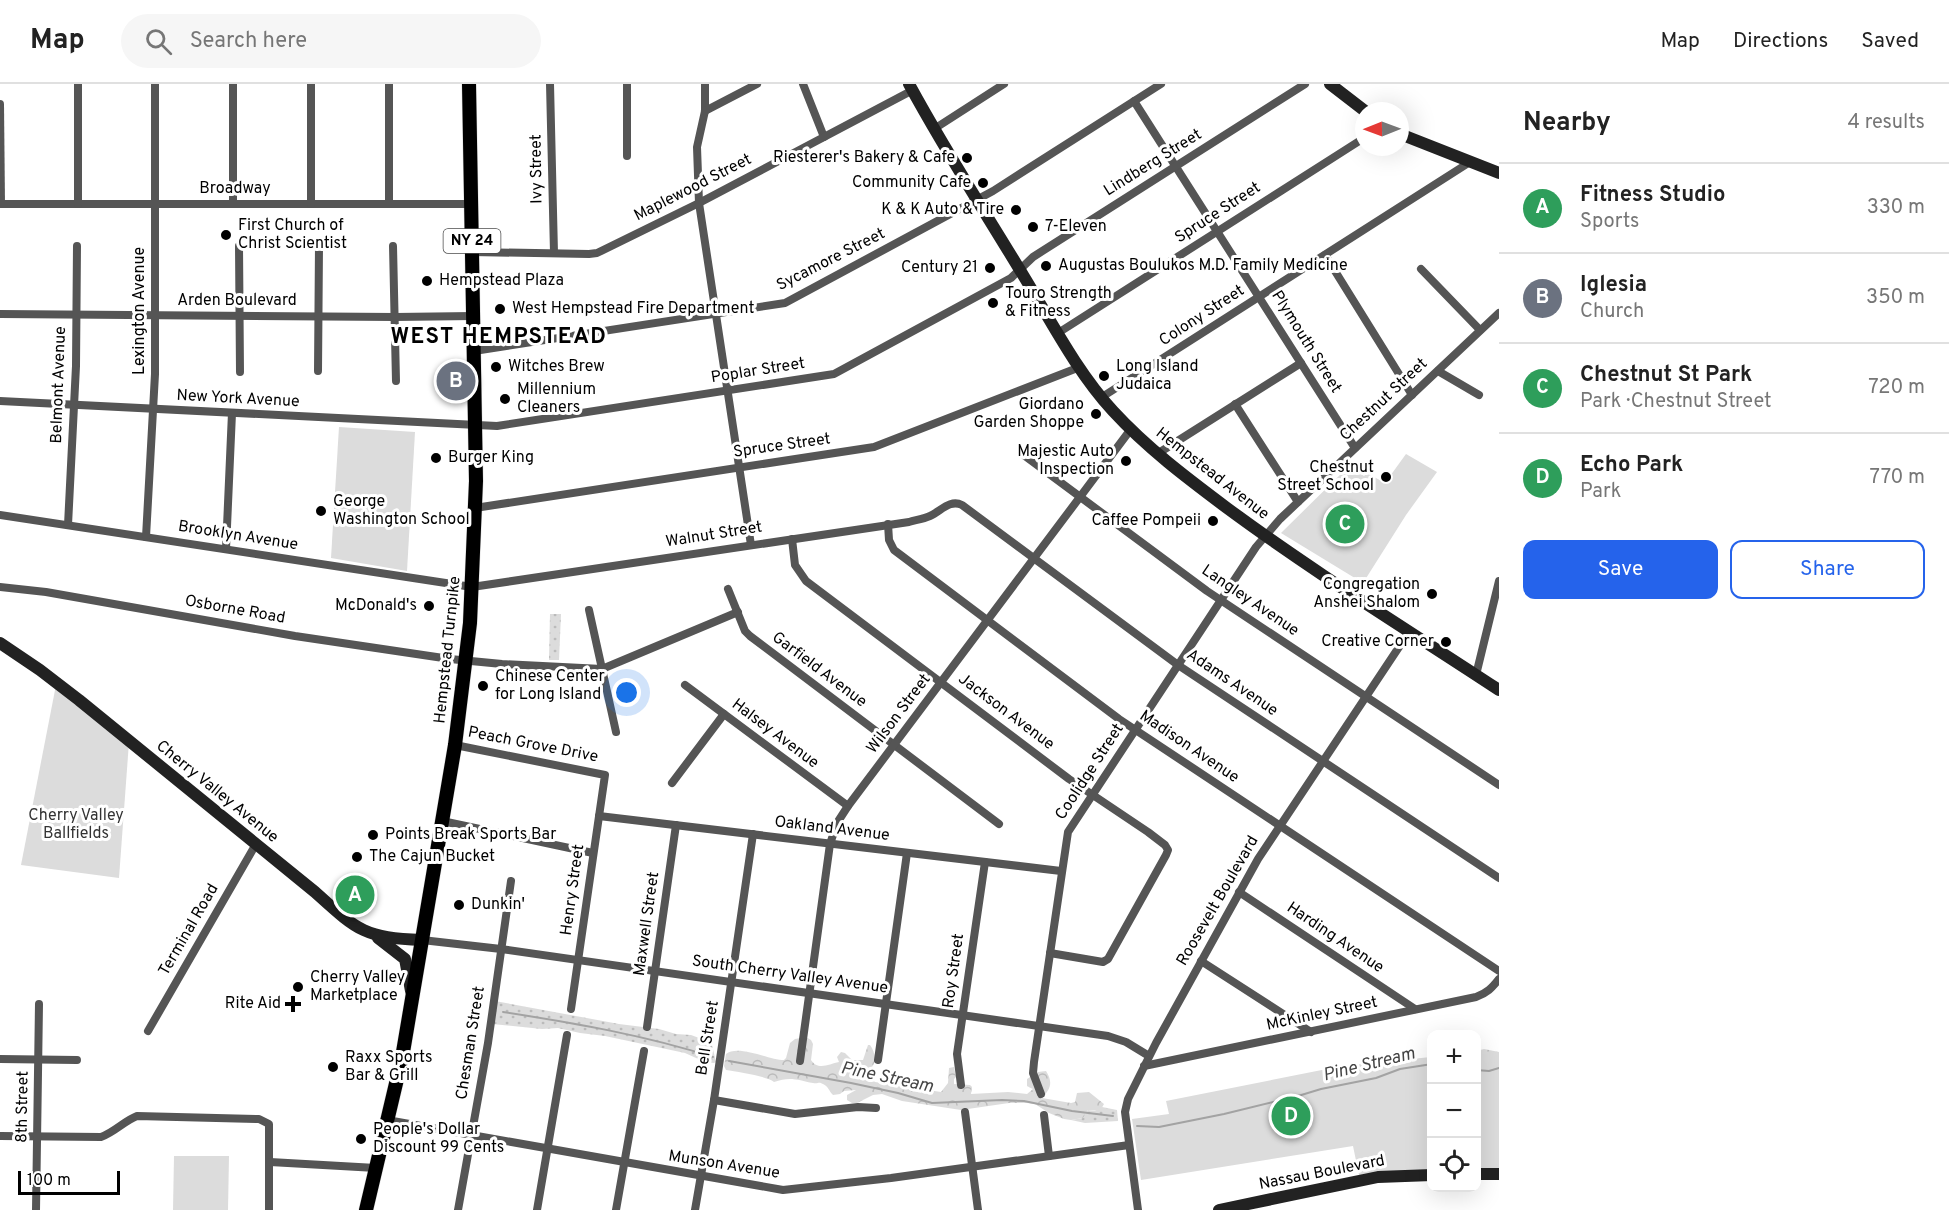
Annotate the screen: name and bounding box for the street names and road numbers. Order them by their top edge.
street label: Lindberg Street [1100,125,1206,201]
street label: Ivy Street [526,134,548,204]
street label: Maplewood Street [631,150,755,226]
street label: Spruce Street [1171,178,1265,248]
street label: Broadway [199,179,271,199]
street label: Sycamore Street [773,224,889,296]
road number: NY 24 [444,229,500,253]
street label: Lexington Avenue [130,247,150,375]
street label: Colony Street [1156,281,1248,351]
street label: Plymouth Street [1266,287,1346,397]
street label: Arden Boulevard [177,291,297,311]
street label: Belmont Avenue [47,326,71,444]
street label: Poplar Street [710,354,806,388]
street label: Chestnut Street [1336,354,1432,446]
street label: New York Avenue [176,386,300,412]
street label: Hempstead Avenue [1151,423,1273,525]
street label: Spruce Street [732,429,832,463]
street label: Brooklyn Avenue [176,517,300,555]
street label: Walnut Street [664,517,764,553]
street label: Langley Avenue [1197,561,1303,641]
street label: Hempstead Turnpike [430,575,466,725]
street label: Osborne Road [183,591,287,629]
street label: Garfield Avenue [768,628,870,712]
street label: Adams Avenue [1182,645,1282,721]
street label: Jackson Avenue [954,669,1058,755]
street label: Wilson Street [863,670,935,758]
street label: Halsey Avenue [727,695,823,773]
street label: Madison Avenue [1135,706,1243,788]
street label: Coolidge Street [1051,720,1129,824]
street label: Peach Grove Drive [466,723,600,767]
street label: Cherry Valley Avenue [152,736,282,848]
street label: Oakland Avenue [773,812,891,846]
street label: Roosevelt Boulevard [1173,832,1263,970]
street label: Henry Street [557,843,589,937]
street label: Maxwell Street [630,871,664,977]
street label: Terminal Road [155,880,223,980]
street label: Harding Avenue [1283,898,1387,978]
street label: Roy Street [939,932,969,1010]
street label: South Cherry Valley Avenue [691,951,889,999]
street label: Chesman Street [452,985,490,1101]
street label: McKinley Street [1265,992,1379,1036]
street label: Bell Street [692,999,724,1077]
street label: 8th Street [12,1071,34,1143]
street label: Munson Avenue [667,1146,781,1184]
street label: Nassau Boulevard [1257,1151,1387,1195]

